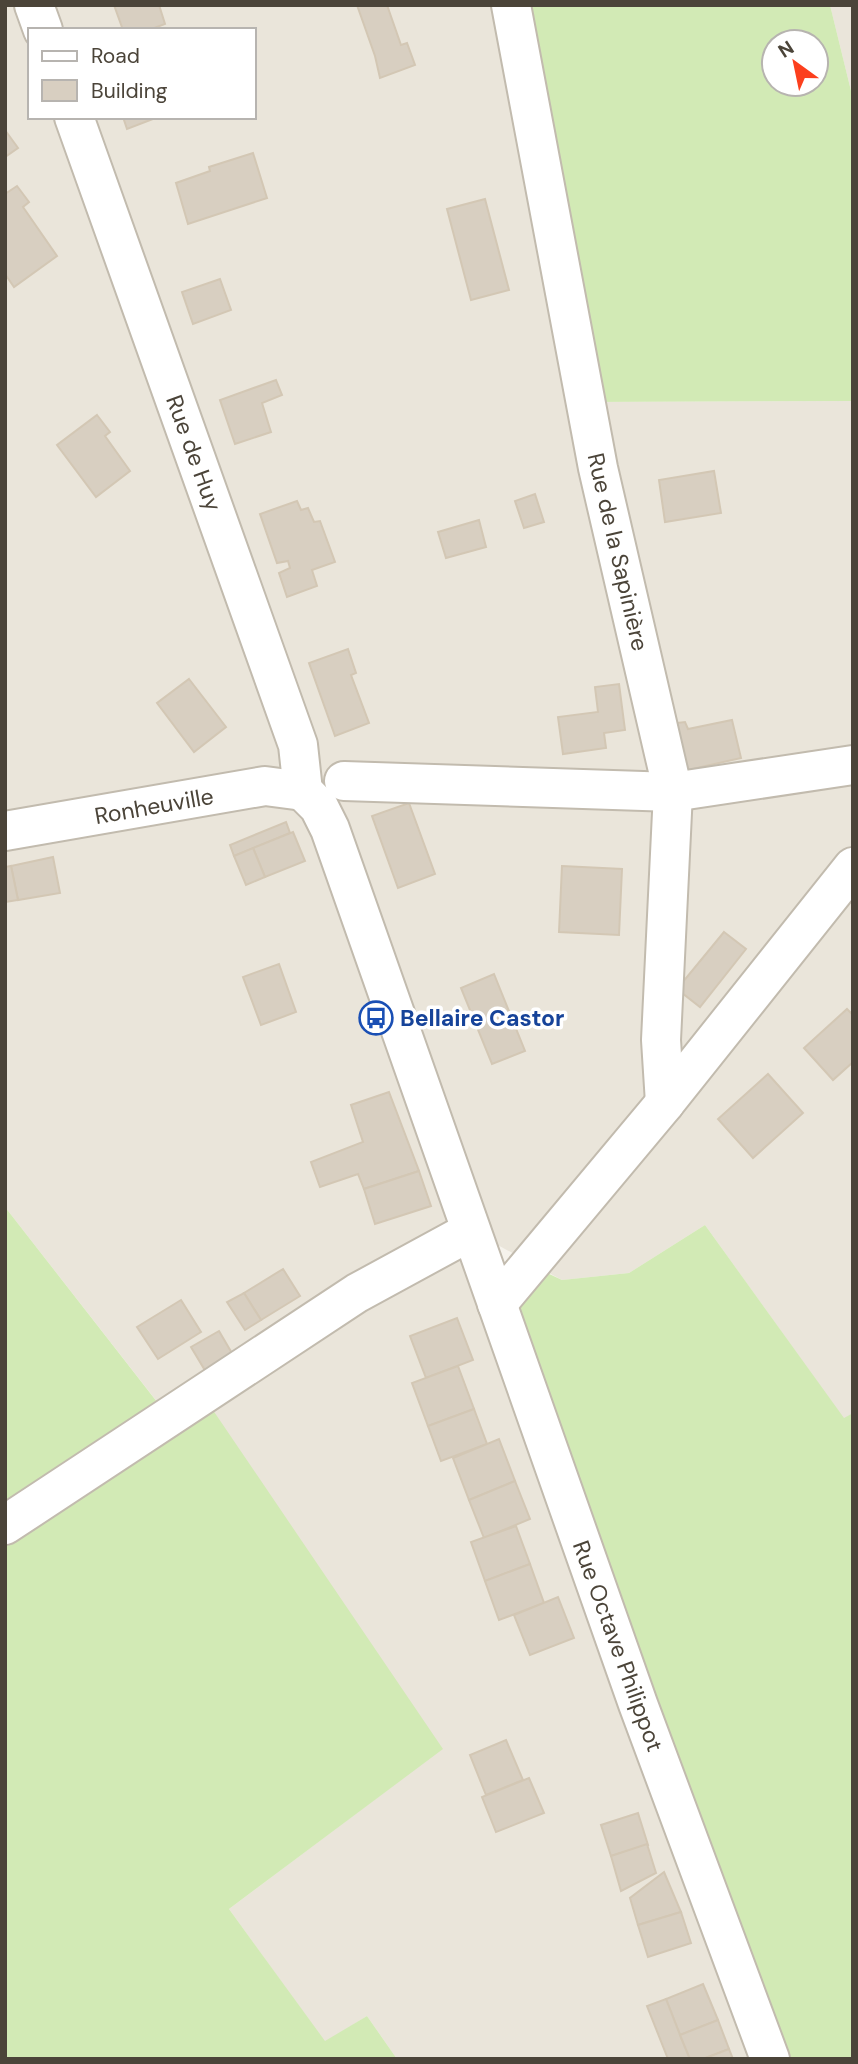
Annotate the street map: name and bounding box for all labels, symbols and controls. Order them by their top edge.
legend [28,28,256,119]
north arrow [760,28,830,98]
text: N [773,35,799,63]
text: Road [91,42,140,70]
text: Building [91,77,168,105]
street label: Rue de Huy [159,391,229,515]
street label: Rue de la Sapinière [581,450,655,654]
street label: Ronheuville [92,781,216,831]
bus stop icon: Bellaire Castor [357,999,395,1037]
place label: Bellaire Castor [400,1003,565,1033]
street label: Rue Octave Philippot [566,1536,670,1756]

